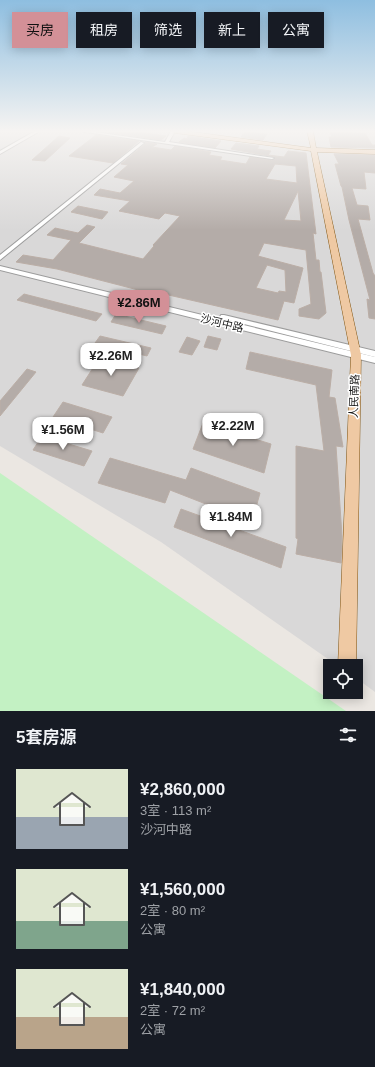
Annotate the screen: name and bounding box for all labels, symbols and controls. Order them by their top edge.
chip: 买房 [12,12,68,48]
chip: 租房 [76,12,132,48]
chip: 筛选 [140,12,196,48]
chip: 新上 [204,12,260,48]
chip: 公寓 [268,12,324,48]
pin: ¥2.86M [106,290,172,324]
text: ¥2.86M [117,295,161,310]
street label: 沙河中路 [199,312,245,334]
pin: ¥2.26M [78,343,144,377]
text: ¥2.26M [89,348,133,363]
street label: 人民南路 [347,374,361,418]
pin: ¥2.22M [200,413,266,447]
pin: ¥1.56M [30,417,96,451]
text: ¥2.22M [211,418,255,433]
text: ¥1.56M [41,422,85,437]
pin: ¥1.84M [198,504,264,538]
text: ¥1.84M [209,509,253,524]
map controls [323,659,363,699]
button: locate [323,659,363,699]
icon: filters [337,724,359,746]
text: 5套房源 [16,728,76,747]
text: ¥2,860,000 [140,780,225,799]
icon: home [48,785,96,833]
text: 3室 · 113 m² [140,803,211,818]
text: 沙河中路 [140,822,192,837]
text: ¥1,560,000 [140,880,225,899]
icon: home [48,885,96,933]
text: 2室 · 80 m² [140,903,205,918]
text: 公寓 [140,922,166,937]
text: ¥1,840,000 [140,980,225,999]
icon: home [48,985,96,1033]
text: 2室 · 72 m² [140,1003,205,1018]
text: 公寓 [140,1022,166,1037]

